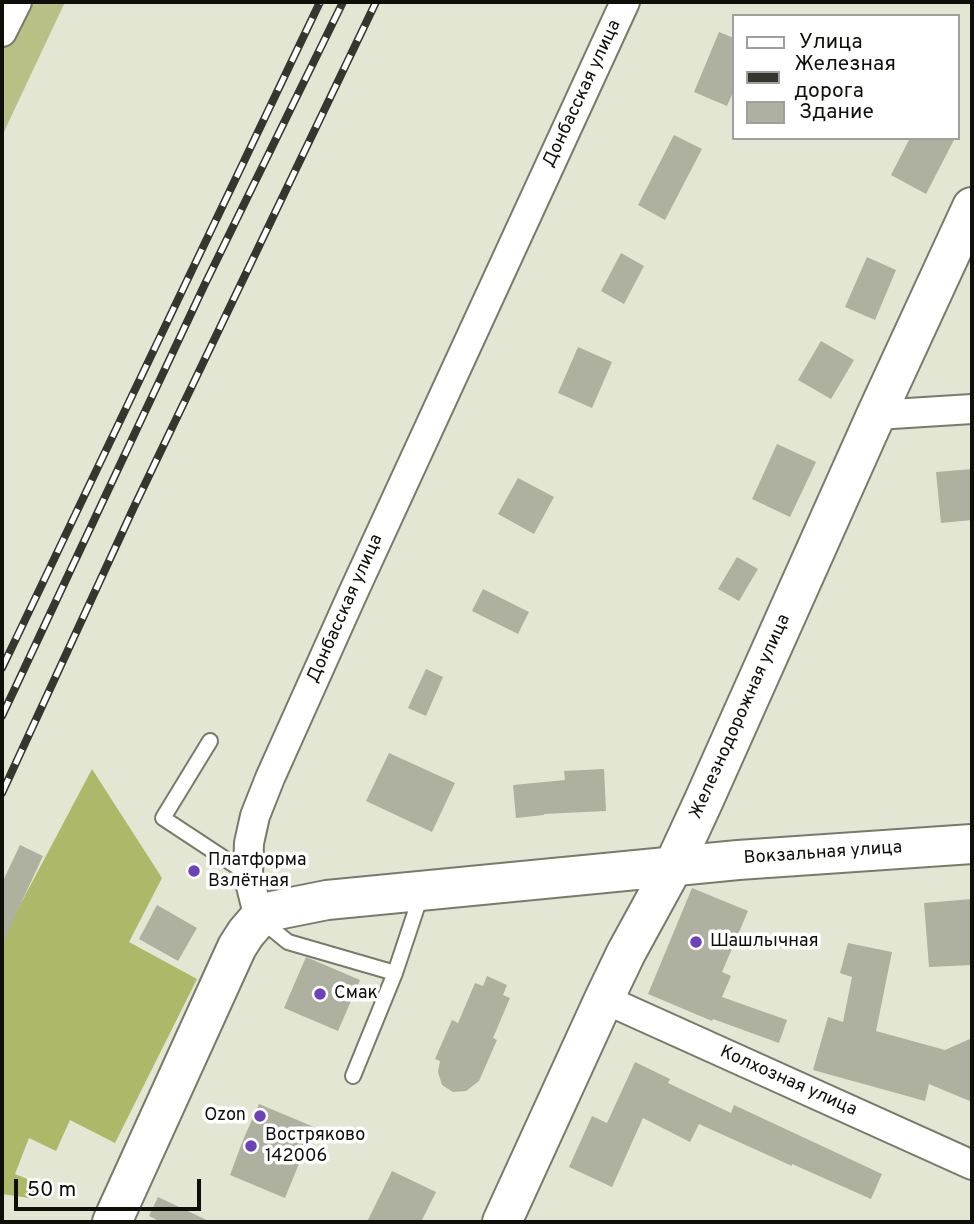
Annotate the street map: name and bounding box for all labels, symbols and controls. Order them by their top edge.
legend [732,14,960,140]
street label: Донбасская улица [539,17,627,171]
text: Улица [799,29,863,56]
text: Железная дорога [794,51,896,105]
text: Здание [799,99,874,126]
street label: Донбасская улица [304,531,388,687]
street label: Железнодорожная улица [686,611,796,823]
street label: Вокзальная улица [743,838,903,870]
place label: Платформа Взлётная [208,850,306,892]
marker: Платформа Взлётная [186,863,202,879]
place label: Шашлычная [710,931,819,953]
marker: Шашлычная [688,934,704,950]
place label: Смак [334,983,378,1005]
marker: Смак [312,986,328,1002]
street label: Колхозная улица [716,1042,860,1122]
place label: Ozon [204,1105,246,1127]
marker: Ozon [252,1108,268,1124]
place label: Востряково 142006 [265,1125,365,1168]
marker: Востряково 142006 [243,1138,259,1154]
scale bar [18,1164,205,1208]
text: 50 m [27,1177,76,1204]

